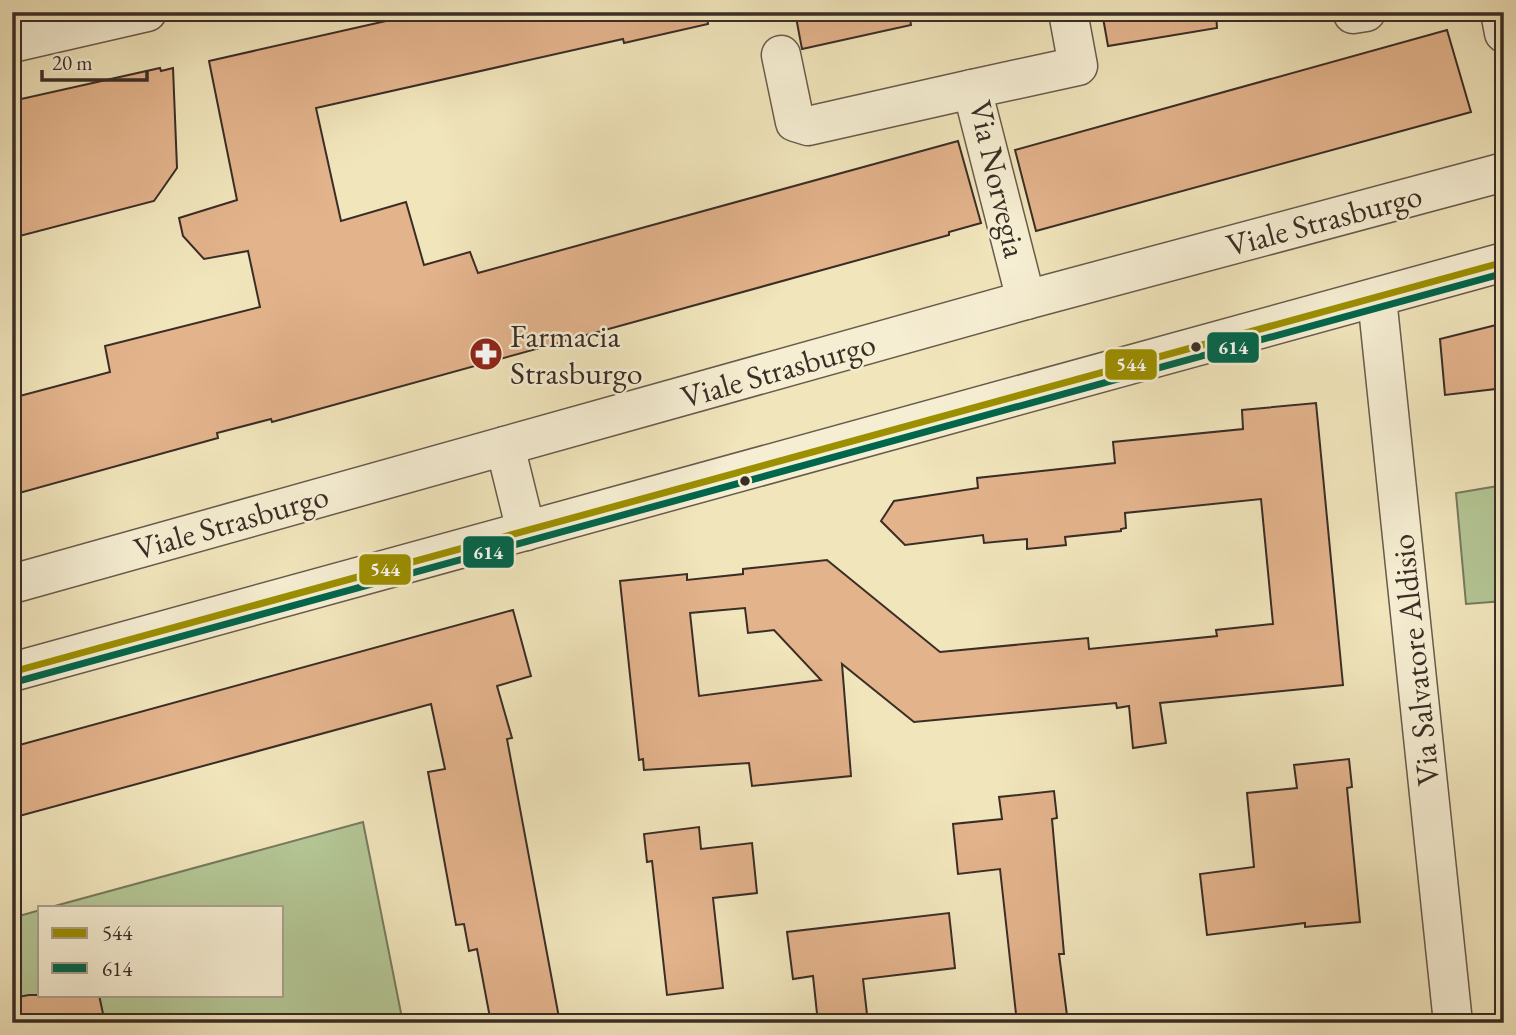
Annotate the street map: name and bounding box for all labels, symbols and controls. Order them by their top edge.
scale bar [42,38,147,82]
text: 20 m [52,49,93,76]
street label: Via Norvegia [960,96,1037,262]
street label: Viale Strasburgo [1222,174,1426,266]
place label: Farmacia Strasburgo [510,315,643,394]
street label: Viale Strasburgo [676,322,880,418]
line badge: 614 [1206,331,1260,364]
pharmacy icon: Farmacia Strasburgo [467,335,505,373]
text: 614 [1218,335,1249,360]
unlabelled marker [1189,340,1203,354]
line badge: 544 [1104,348,1158,381]
text: 544 [1116,352,1147,377]
street label: Viale Strasburgo [129,474,333,570]
unlabelled marker [738,474,752,488]
street label: Via Salvatore Aldisio [1381,532,1449,788]
line badge: 614 [462,535,515,569]
text: 614 [473,540,504,565]
line badge: 544 [358,553,412,586]
text: 544 [370,557,401,582]
legend [38,906,284,996]
text: 544 [102,919,133,946]
text: 614 [102,955,133,982]

